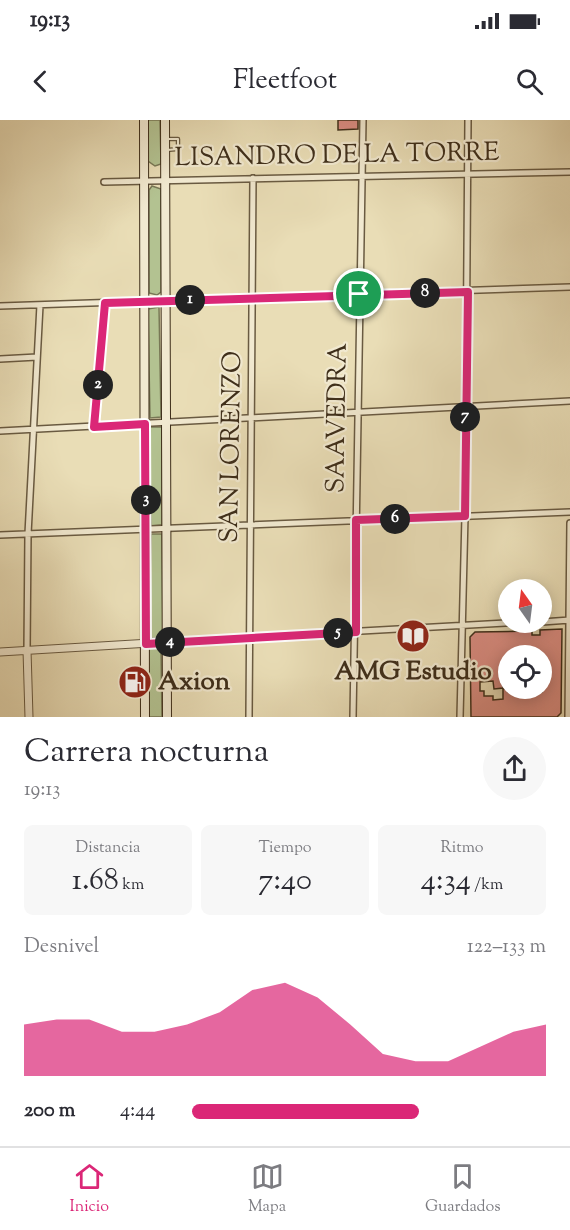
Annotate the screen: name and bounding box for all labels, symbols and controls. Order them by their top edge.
text: 19:13 [30,5,70,37]
text: Fleetfoot [233,62,337,101]
icon: back [24,65,57,98]
icon: search [513,65,546,98]
street label: LISANDRO DE LA TORRE [174,135,500,177]
pin [333,268,384,319]
icon: arrive [342,277,375,310]
pin: 8 [410,278,440,308]
text: 8 [421,281,429,304]
pin: 1 [175,285,205,315]
text: 1 [187,288,193,311]
street label: SAAVEDRA [318,343,358,493]
street label: SAN LORENZO [212,351,252,543]
pin: 2 [83,370,113,400]
text: 2 [94,373,102,396]
pin: 7 [450,402,480,432]
text: 7 [461,405,469,428]
pin: 3 [131,485,161,515]
text: 3 [143,488,149,511]
pin: 6 [380,504,410,534]
text: 6 [391,507,399,530]
north arrow [498,579,552,633]
map controls [498,579,552,699]
pin: 5 [323,618,353,648]
library icon: AMG Estudio [395,618,431,654]
text: 5 [335,621,341,644]
pin: 4 [155,627,185,657]
text: 4 [166,630,174,653]
button: locate [498,645,552,699]
place label: AMG Estudio [334,654,492,691]
fuel station icon: Axion [117,664,153,700]
place label: Axion [158,664,231,701]
text: Carrera nocturna [24,729,269,777]
button: share [483,737,546,800]
text: 19:13 [24,776,60,805]
text: Distancia [76,837,140,860]
text: Tiempo [258,837,312,860]
text: Ritmo [440,837,484,860]
text: 1.68 [72,860,119,903]
text: 7:40 [258,860,312,903]
text: 4:34 [421,860,471,903]
text: km [119,874,144,897]
text: /km [471,874,503,897]
text: Desnivel [24,933,99,962]
text: 122–133 m [467,933,546,962]
text: 200 m [24,1097,75,1126]
text: 4:44 [120,1097,155,1126]
tab: Inicio [69,1160,109,1219]
tab: Mapa [248,1160,286,1219]
tab: Guardados [425,1160,501,1219]

